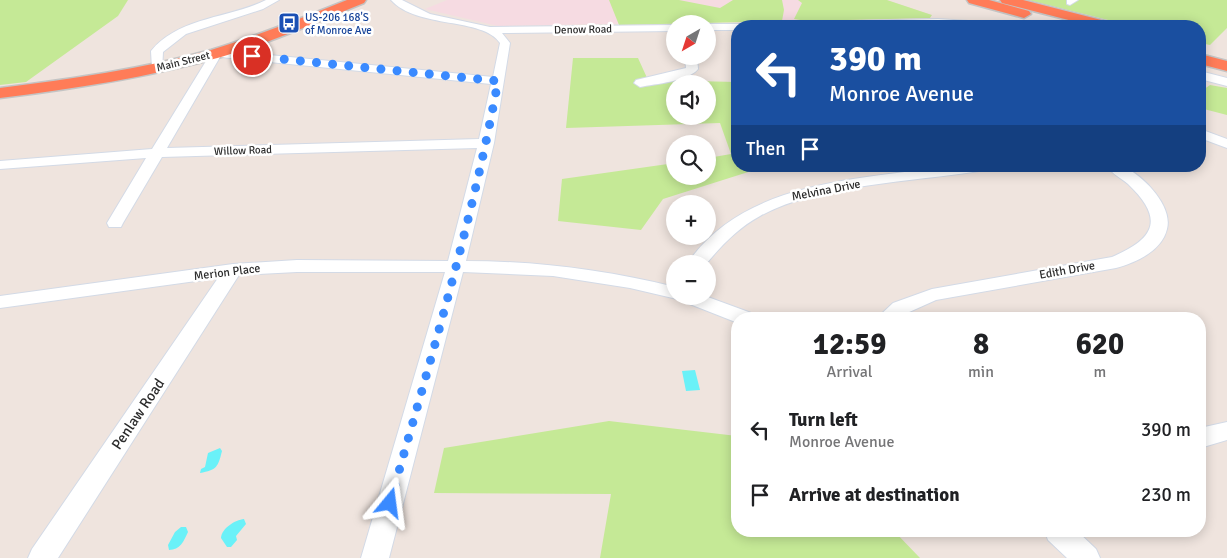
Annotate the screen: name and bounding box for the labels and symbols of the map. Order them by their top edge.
bus stop icon: US-206 168'S of Monroe Ave [277,11,301,35]
place label: US-206 168'S of Monroe Ave [305,11,372,37]
north arrow [666,15,716,65]
street label: Denow Road [554,22,612,37]
pin [231,35,273,77]
street label: Main Street [155,49,211,74]
street label: Willow Road [214,143,272,158]
street label: Melvina Drive [790,176,862,205]
street label: Edith Drive [1038,258,1096,283]
street label: Merion Place [193,261,261,284]
street label: Penlaw Road [108,375,168,453]
position arrow [363,476,415,528]

